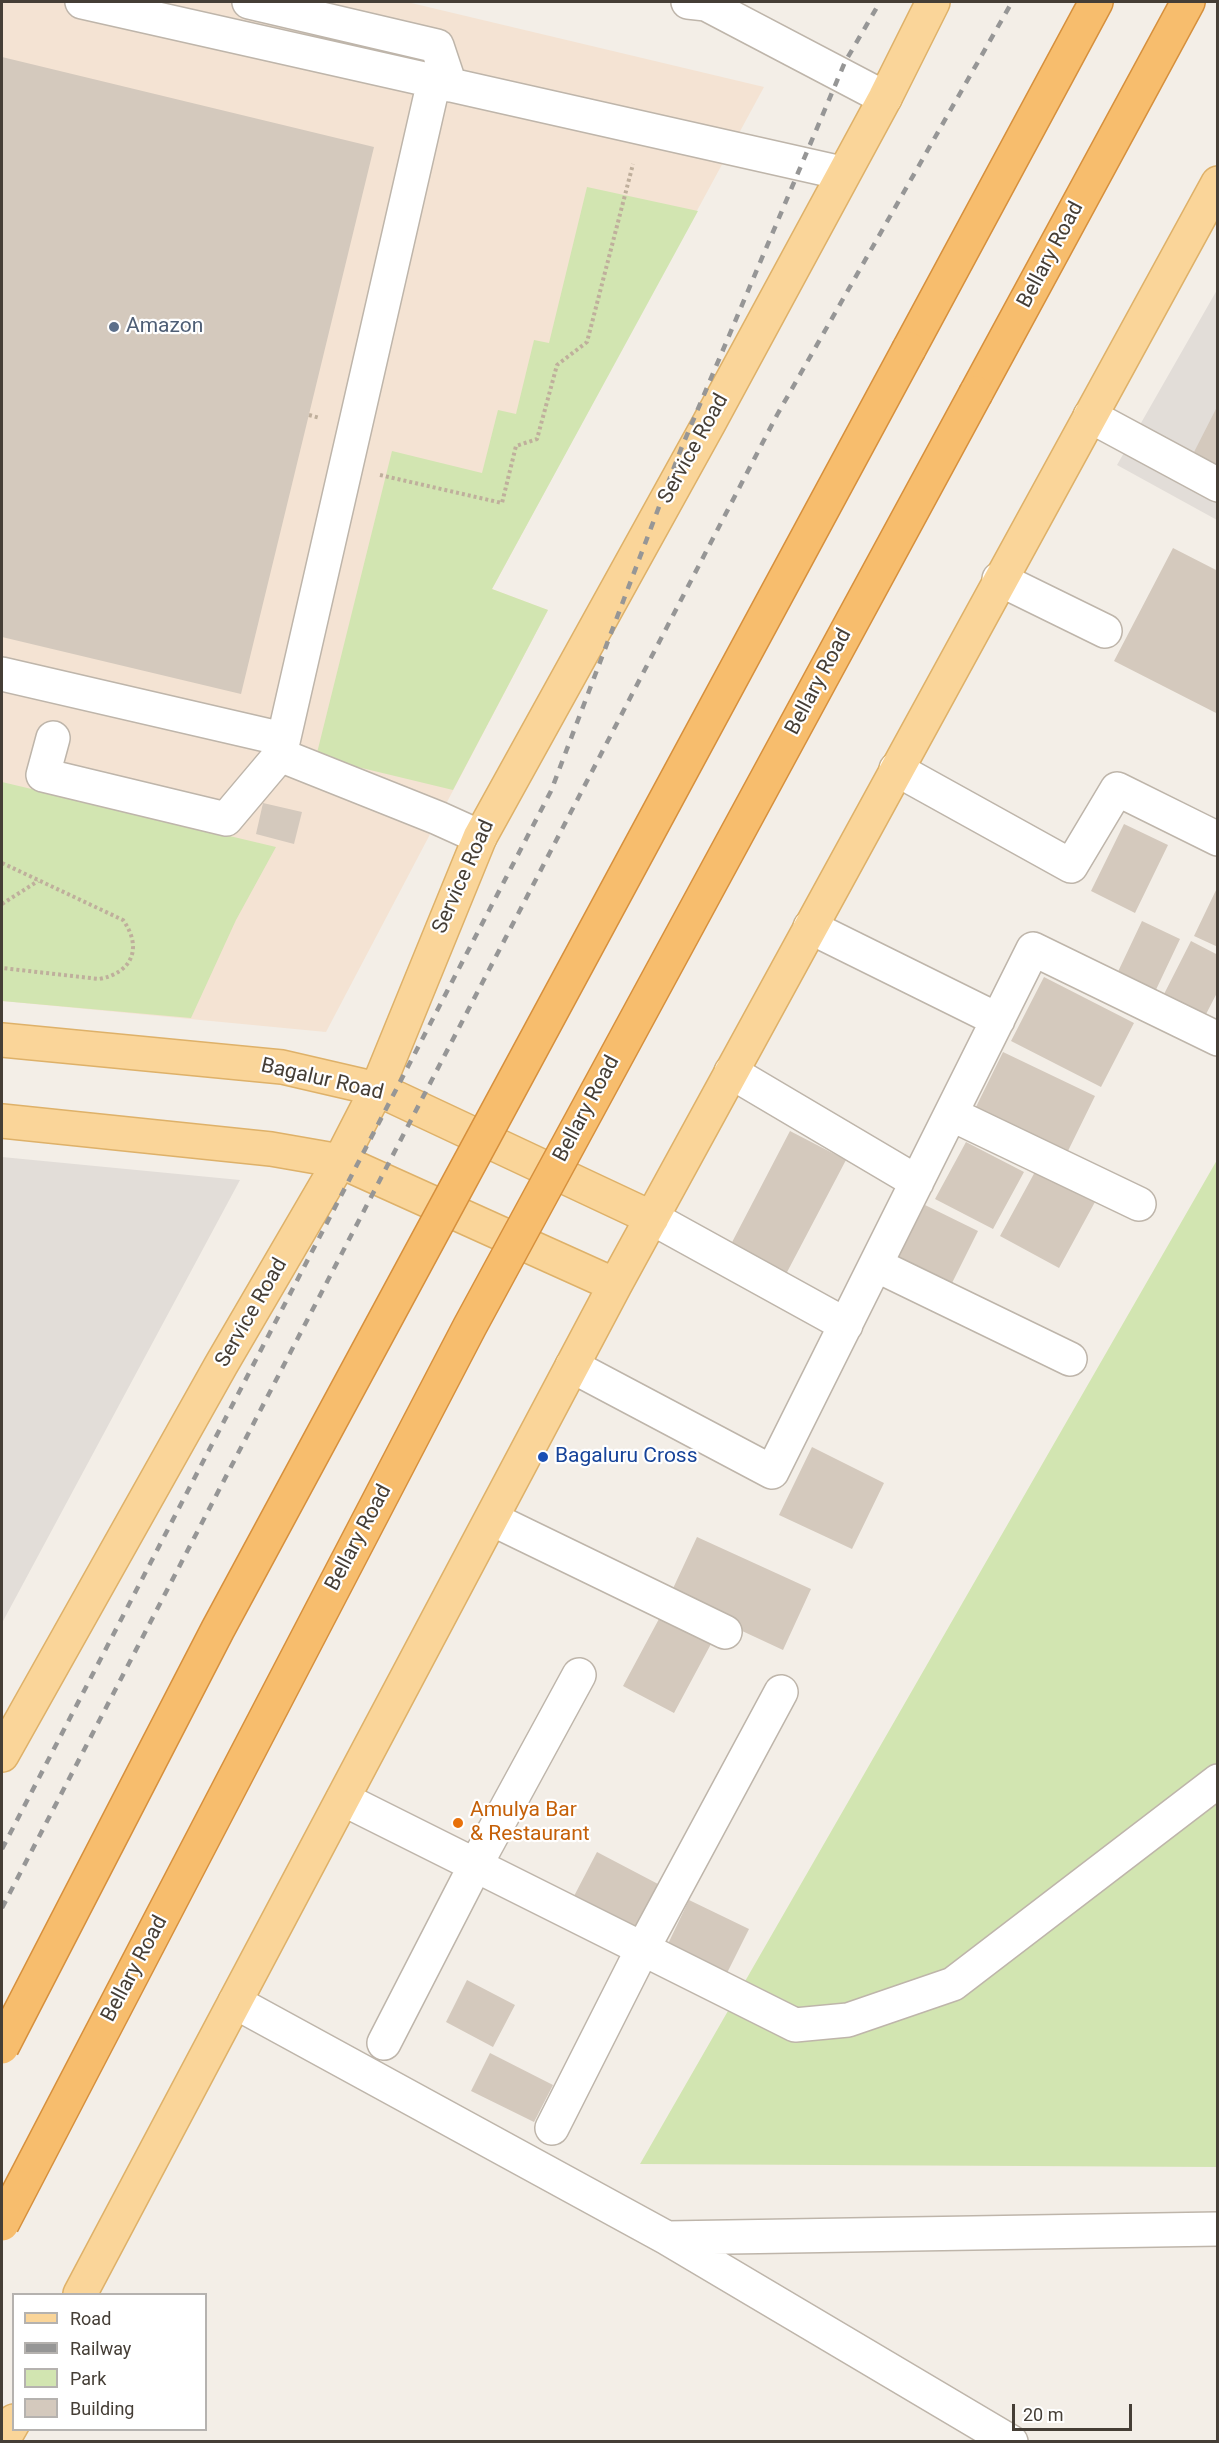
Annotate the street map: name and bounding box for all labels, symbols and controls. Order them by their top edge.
street label: Bellary Road [1013,198,1089,312]
place label: Amazon [126,314,203,340]
marker: Amazon [107,320,121,334]
street label: Service Road [653,390,735,508]
street label: Bellary Road [781,625,857,739]
street label: Service Road [428,816,500,938]
street label: Bellary Road [549,1052,625,1166]
street label: Bagalur Road [258,1054,386,1106]
street label: Service Road [211,1254,293,1372]
place label: Bagaluru Cross [555,1444,698,1470]
marker: Bagaluru Cross [536,1450,550,1464]
street label: Bellary Road [321,1481,397,1595]
place label: Amulya Bar & Restaurant [470,1798,590,1848]
marker: Amulya Bar & Restaurant [451,1816,465,1830]
street label: Bellary Road [97,1912,173,2026]
legend [12,2293,207,2431]
text: Road [70,2308,111,2329]
text: Railway [70,2338,131,2359]
text: Park [70,2368,106,2389]
scale bar [1015,2392,1135,2430]
text: Building [70,2398,134,2419]
text: 20 m [1023,2404,1063,2425]

